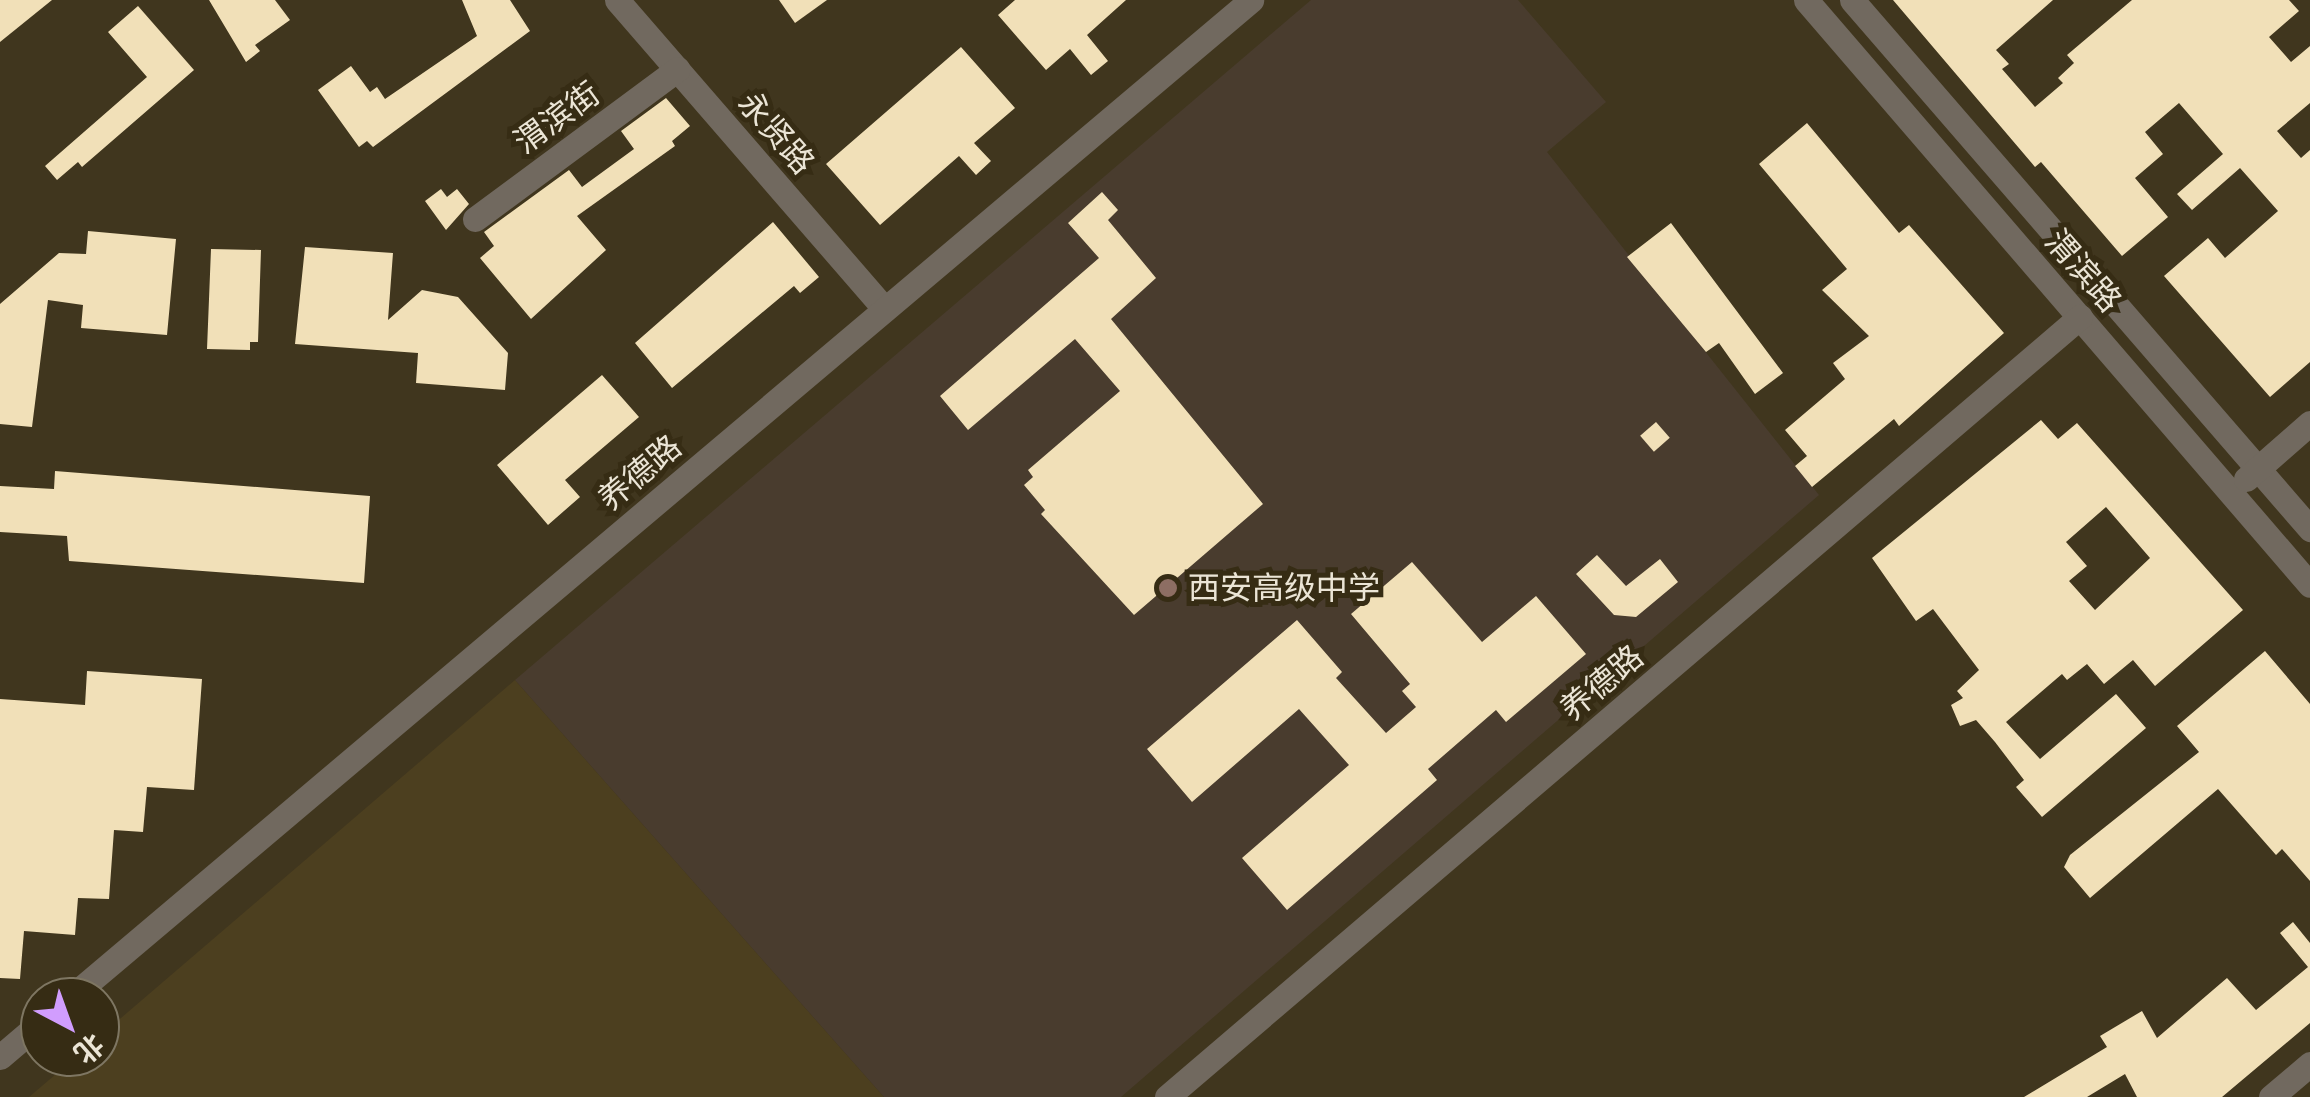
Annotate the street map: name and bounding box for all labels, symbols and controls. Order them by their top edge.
street label: 渭滨街 [507,74,607,162]
street label: 永贤路 [730,84,822,182]
street label: 渭滨路 [2037,222,2129,320]
street label: 养德路 [591,427,689,519]
place label: 西安高级中学 [1188,569,1380,607]
marker: 西安高级中学 [1157,577,1179,599]
street label: 养德路 [1553,637,1651,729]
north arrow [20,977,120,1077]
text: 北 [67,1027,110,1070]

